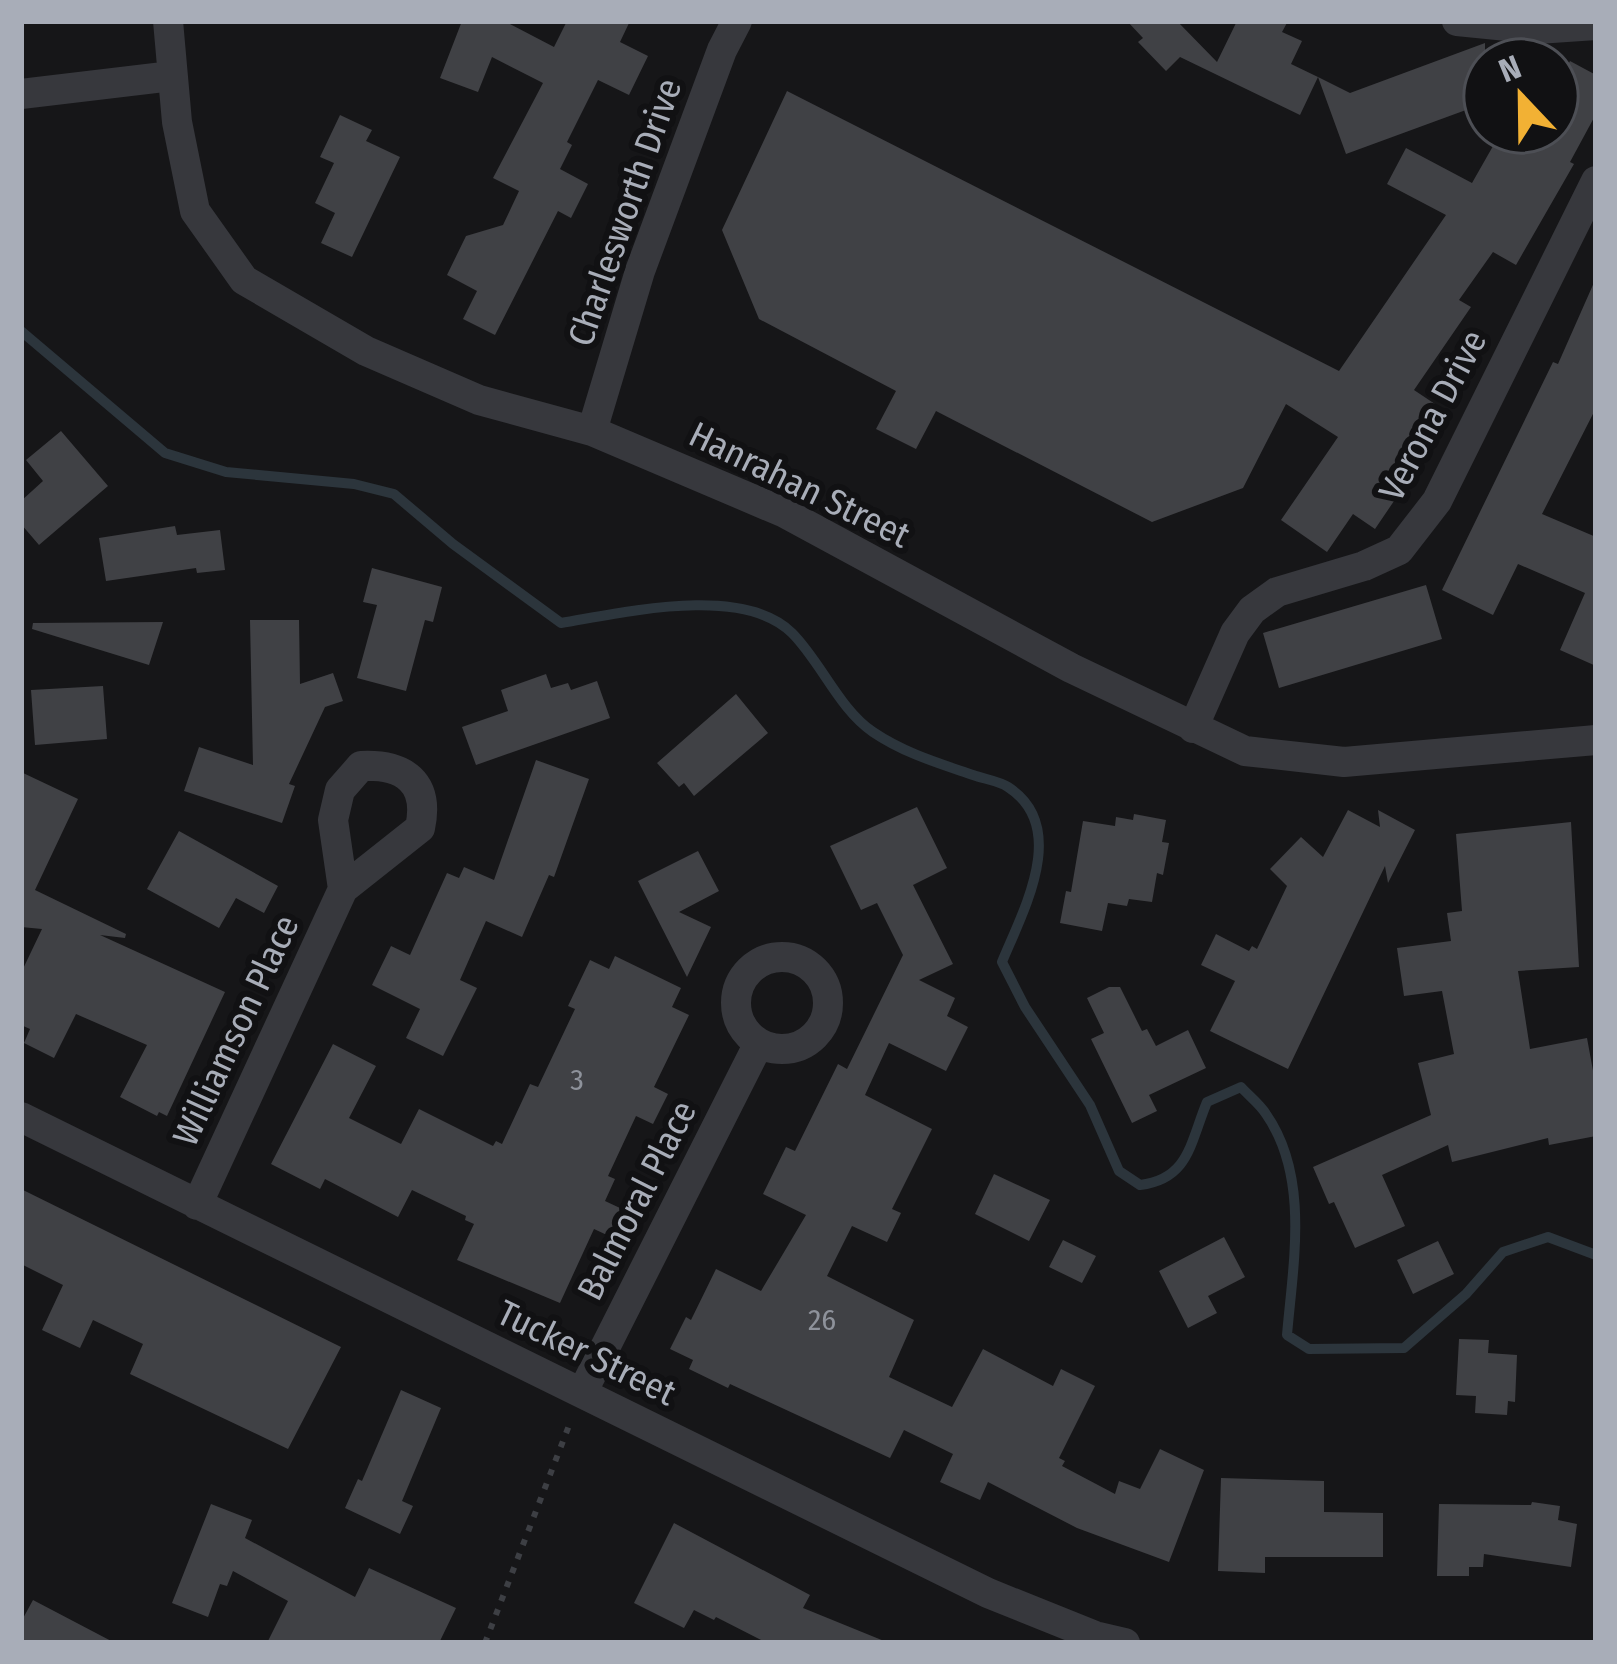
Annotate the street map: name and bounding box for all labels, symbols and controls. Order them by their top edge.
north arrow [1461,36,1581,156]
text: N [1493,47,1527,91]
street label: Charlesworth Drive [559,73,691,352]
street label: Verona Drive [1370,323,1496,508]
street label: Hanrahan Street [682,413,917,557]
street label: Williamson Place [163,908,308,1153]
house number: 3 [570,1062,584,1098]
street label: Balmoral Place [568,1093,706,1307]
street label: Tucker Street [490,1291,683,1415]
house number: 26 [808,1302,836,1338]

